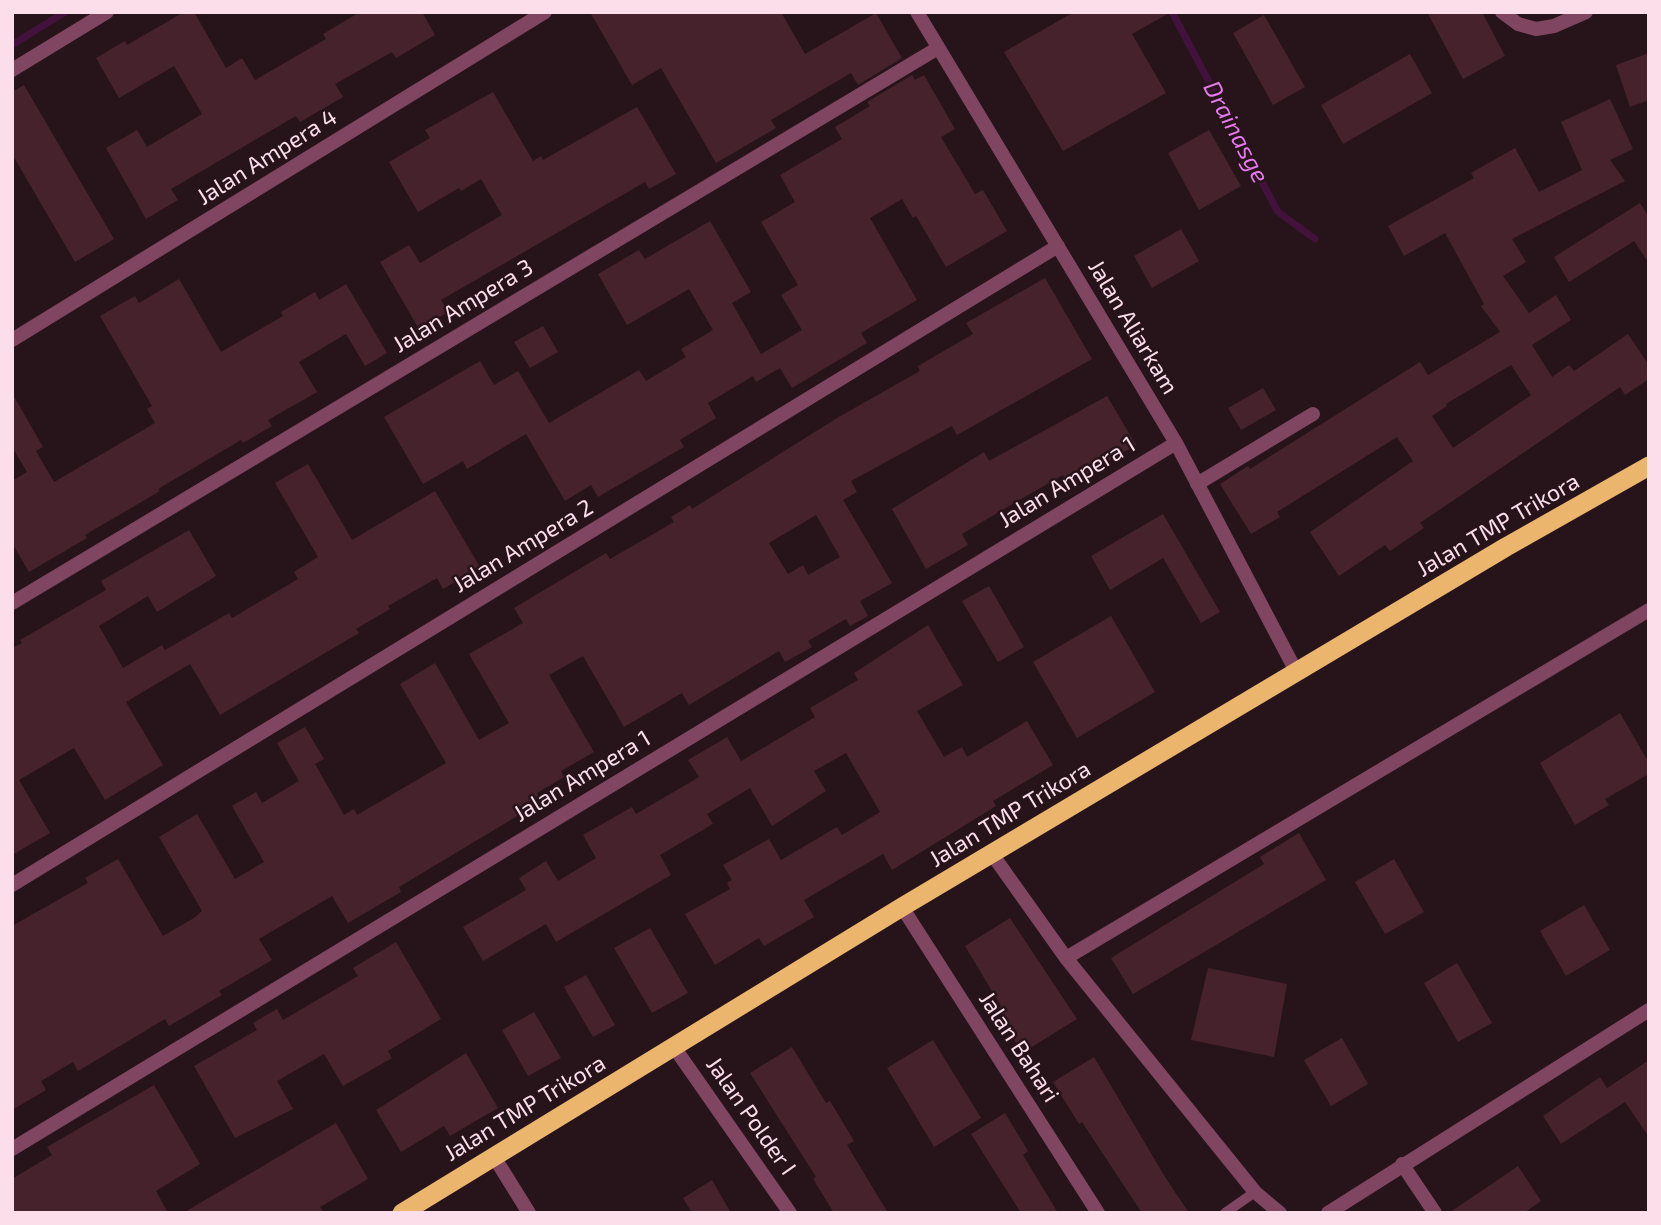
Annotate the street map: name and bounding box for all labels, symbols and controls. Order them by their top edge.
water label: Drainasge [1197,76,1275,188]
street label: Jalan Ampera 4 [192,103,342,211]
street label: Jalan Ampera 3 [388,253,538,359]
street label: Jalan Aliarkam [1082,255,1184,399]
street label: Jalan Ampera 1 [994,430,1140,534]
street label: Jalan TMP Trikora [1412,467,1584,583]
street label: Jalan Ampera 2 [448,493,598,599]
street label: Jalan Ampera 1 [509,724,655,828]
street label: Jalan TMP Trikora [924,755,1096,873]
street label: Jalan Bahari [973,987,1065,1107]
street label: Jalan TMP Trikora [439,1049,611,1167]
street label: Jalan Polder I [700,1052,802,1180]

